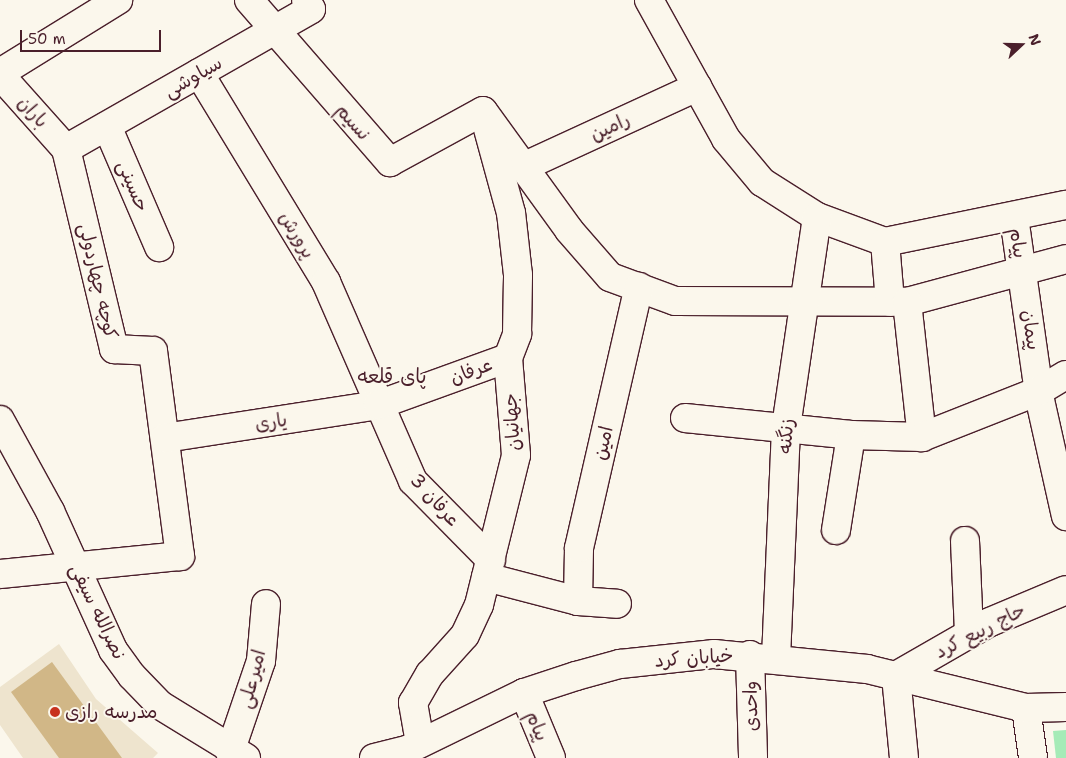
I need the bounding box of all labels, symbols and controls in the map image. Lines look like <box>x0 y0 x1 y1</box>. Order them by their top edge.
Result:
scale bar <box>22 20 164 52</box>
north arrow <box>996 20 1046 70</box>
text: 50 m <box>28 29 66 49</box>
text: N <box>1025 31 1045 48</box>
street label: سیاوشی <box>160 51 226 103</box>
street label: باران <box>13 91 53 133</box>
street label: نسیم <box>331 99 375 145</box>
street label: رامین <box>586 108 634 146</box>
street label: حسینی <box>112 157 154 215</box>
street label: پرورش <box>274 207 320 263</box>
street label: کوچه چهاردولی <box>74 221 122 341</box>
street label: پیام <box>1004 226 1032 260</box>
street label: پیمان <box>1017 308 1045 352</box>
street label: عرفان <box>447 353 495 389</box>
district label: پای قلعه <box>357 364 427 388</box>
street label: جهانیان <box>499 392 525 452</box>
street label: یاری <box>253 408 289 436</box>
street label: زنگنه <box>773 418 799 454</box>
street label: امین <box>588 424 618 462</box>
street label: عرفان 3 <box>405 469 465 531</box>
street label: نصرالله سیفی <box>65 560 131 664</box>
street label: حاج ربیع کرد <box>931 598 1029 664</box>
street label: خیابان کرد <box>654 644 734 672</box>
street label: امیرعلی <box>233 647 271 711</box>
street label: واحدی <box>739 681 763 731</box>
place label: مدرسه رازی <box>65 701 158 723</box>
marker: مدرسه رازی <box>49 706 61 718</box>
street label: پیام <box>521 708 553 744</box>

